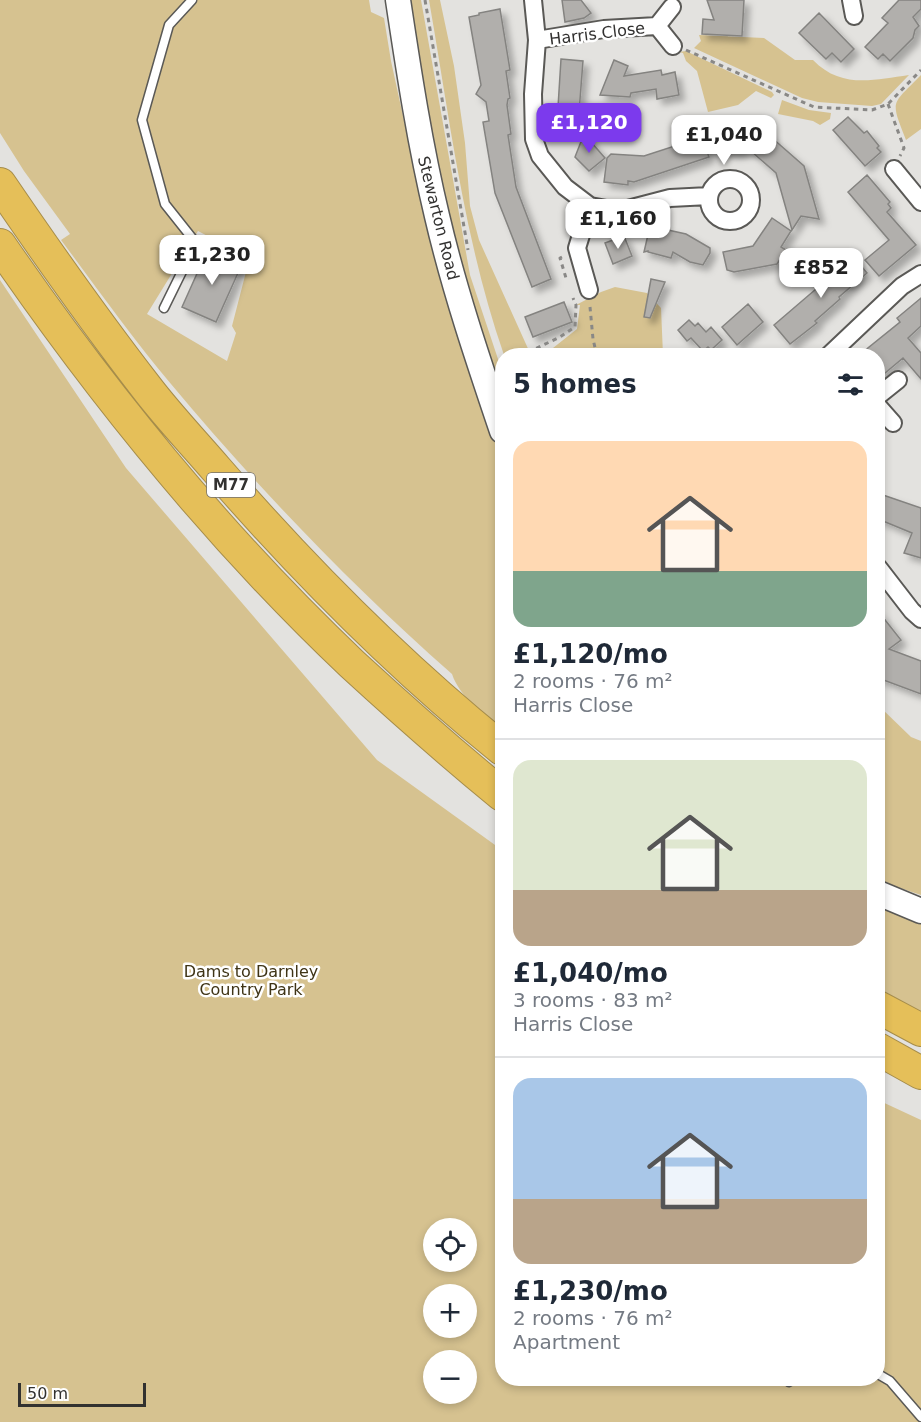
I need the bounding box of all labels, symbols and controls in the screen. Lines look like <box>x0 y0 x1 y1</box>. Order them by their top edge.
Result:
street label: Harris Close <box>548 18 646 49</box>
pin: £1,120 <box>540 103 638 154</box>
text: £1,120 <box>550 110 628 134</box>
pin: £1,040 <box>675 115 773 166</box>
text: £1,040 <box>685 122 763 146</box>
street label: Stewarton Road <box>414 154 463 282</box>
pin: £1,160 <box>569 199 667 250</box>
text: £1,160 <box>579 206 657 230</box>
pin: £1,230 <box>163 235 261 286</box>
text: £1,230 <box>173 242 251 266</box>
pin: £852 <box>785 248 857 299</box>
text: £852 <box>793 255 849 279</box>
icon: filters <box>834 368 867 401</box>
text: 5 homes <box>513 369 637 399</box>
road number: M77 <box>207 473 255 497</box>
icon: home <box>636 480 744 588</box>
text: £1,120/mo <box>513 639 668 669</box>
text: 2 rooms · 76 m² <box>513 669 673 693</box>
text: Harris Close <box>513 693 633 717</box>
icon: home <box>636 799 744 907</box>
text: £1,040/mo <box>513 958 668 988</box>
park label: Dams to Darnley Country Park <box>184 962 318 999</box>
text: 3 rooms · 83 m² <box>513 988 673 1012</box>
text: Harris Close <box>513 1012 633 1036</box>
icon: home <box>636 1117 744 1225</box>
map controls <box>423 1218 477 1404</box>
button: locate <box>423 1218 477 1272</box>
text: £1,230/mo <box>513 1276 668 1306</box>
button: + <box>423 1284 477 1338</box>
text: 2 rooms · 76 m² <box>513 1306 673 1330</box>
text: Apartment <box>513 1330 620 1354</box>
button: − <box>423 1350 477 1404</box>
scale bar <box>18 1380 146 1408</box>
text: 50 m <box>27 1384 68 1403</box>

